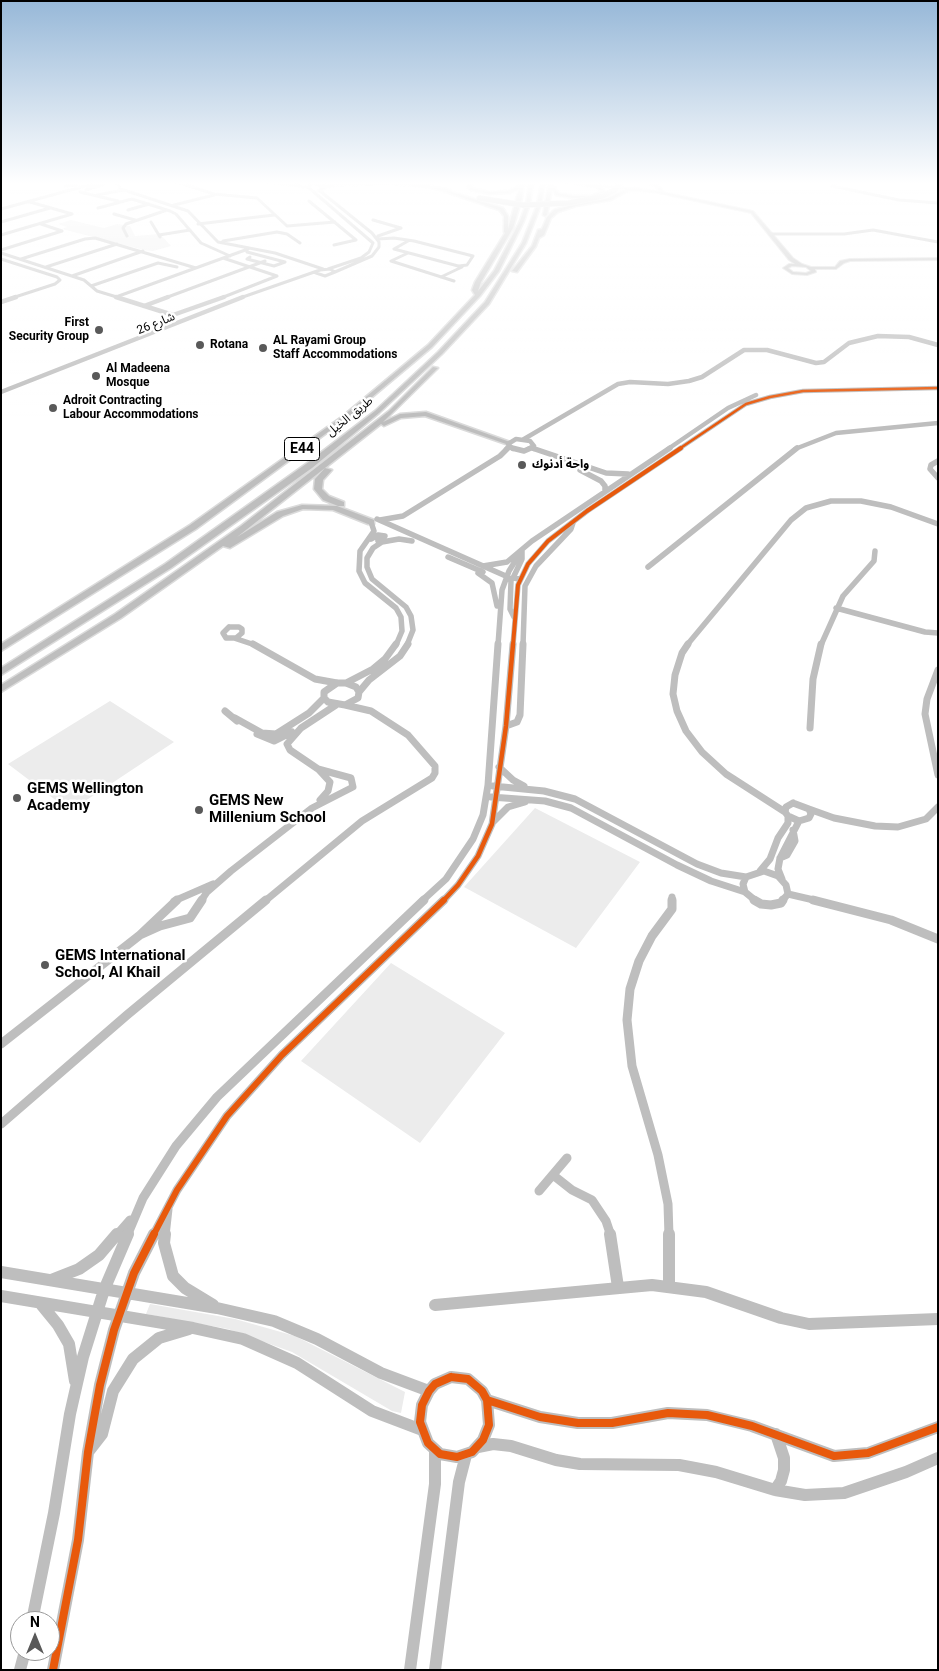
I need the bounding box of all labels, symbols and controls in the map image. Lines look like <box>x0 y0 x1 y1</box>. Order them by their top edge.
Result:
street label: شارع 26 <box>135 310 177 338</box>
place label: First Security Group <box>9 316 89 344</box>
marker: First Security Group <box>93 324 105 336</box>
place label: AL Rayami Group Staff Accommodations <box>273 334 397 362</box>
place label: Rotana <box>210 338 248 352</box>
marker: Rotana <box>194 339 206 351</box>
marker: AL Rayami Group Staff Accommodations <box>257 342 269 354</box>
place label: Al Madeena Mosque <box>106 362 170 390</box>
marker: Al Madeena Mosque <box>90 370 102 382</box>
place label: Adroit Contracting Labour Accommodations <box>63 394 199 422</box>
street label: طريق الخيل <box>324 394 376 440</box>
marker: Adroit Contracting Labour Accommodations <box>47 402 59 414</box>
road number: E44 <box>284 438 320 460</box>
place label: واحة أدنوك <box>532 458 589 472</box>
marker: واحة أدنوك <box>516 459 528 471</box>
place label: GEMS Wellington Academy <box>27 780 143 815</box>
marker: GEMS Wellington Academy <box>11 792 23 804</box>
place label: GEMS New Millenium School <box>209 792 326 827</box>
marker: GEMS New Millenium School <box>193 804 205 816</box>
place label: GEMS International School, Al Khail <box>55 947 186 982</box>
marker: GEMS International School, Al Khail <box>39 959 51 971</box>
north arrow <box>10 1611 60 1661</box>
text: N <box>30 1614 40 1630</box>

